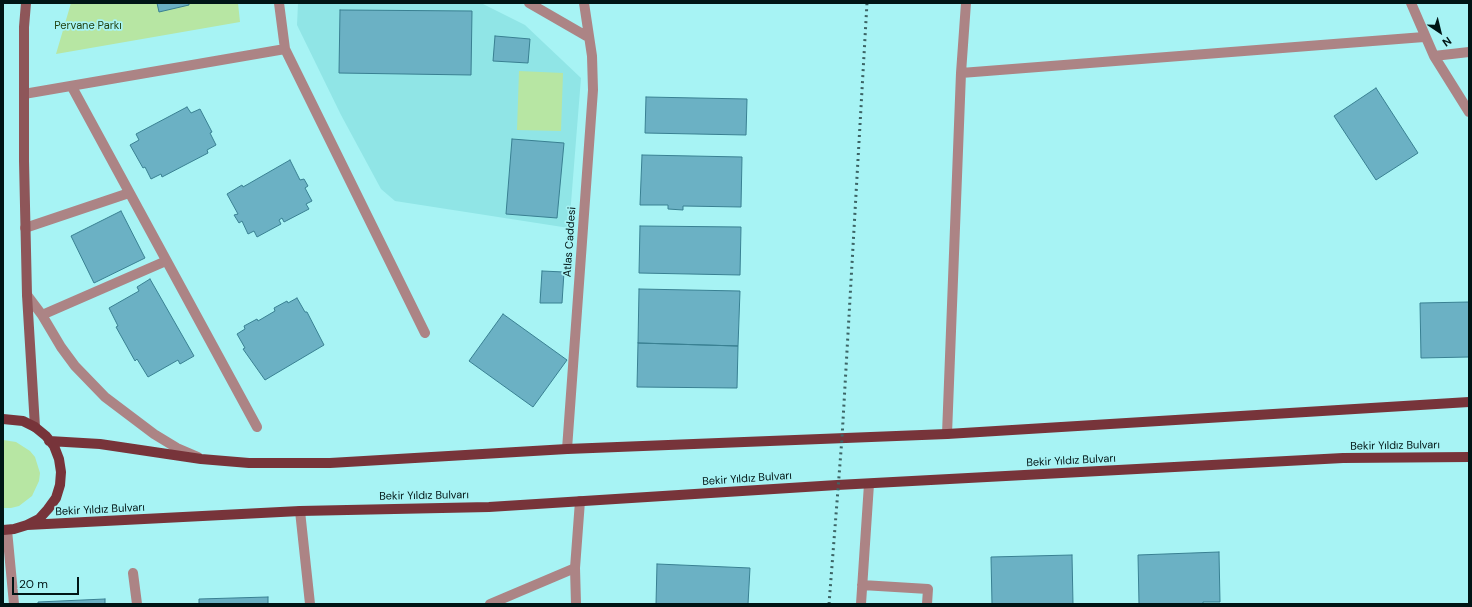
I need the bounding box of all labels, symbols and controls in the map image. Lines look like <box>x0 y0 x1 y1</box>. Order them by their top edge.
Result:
north arrow <box>1420 12 1460 52</box>
park label: Pervane Parkı <box>54 19 122 33</box>
text: N <box>1440 34 1454 50</box>
street label: Atlas Caddesi <box>561 207 579 277</box>
street label: Bekir Yıldız Bulvarı <box>1350 439 1440 453</box>
street label: Bekir Yıldız Bulvarı <box>1026 452 1116 470</box>
street label: Bekir Yıldız Bulvarı <box>702 469 792 489</box>
street label: Bekir Yıldız Bulvarı <box>379 489 469 503</box>
street label: Bekir Yıldız Bulvarı <box>55 501 145 519</box>
scale bar <box>14 569 81 595</box>
text: 20 m <box>19 576 48 592</box>

